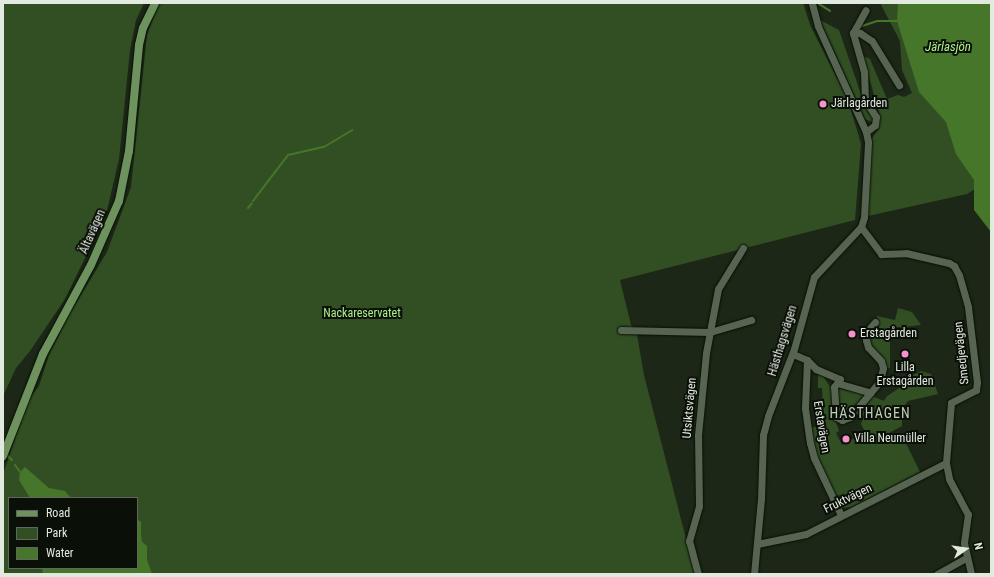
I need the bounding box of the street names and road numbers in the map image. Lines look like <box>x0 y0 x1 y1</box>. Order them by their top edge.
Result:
street label: Ältavägen <box>77 208 109 256</box>
street label: Hästhagsvägen <box>765 304 801 378</box>
street label: Smedjevägen <box>952 321 972 385</box>
street label: Utsiktsvägen <box>680 377 700 439</box>
street label: Erstavägen <box>810 400 832 454</box>
street label: Fruktvägen <box>821 481 875 517</box>

